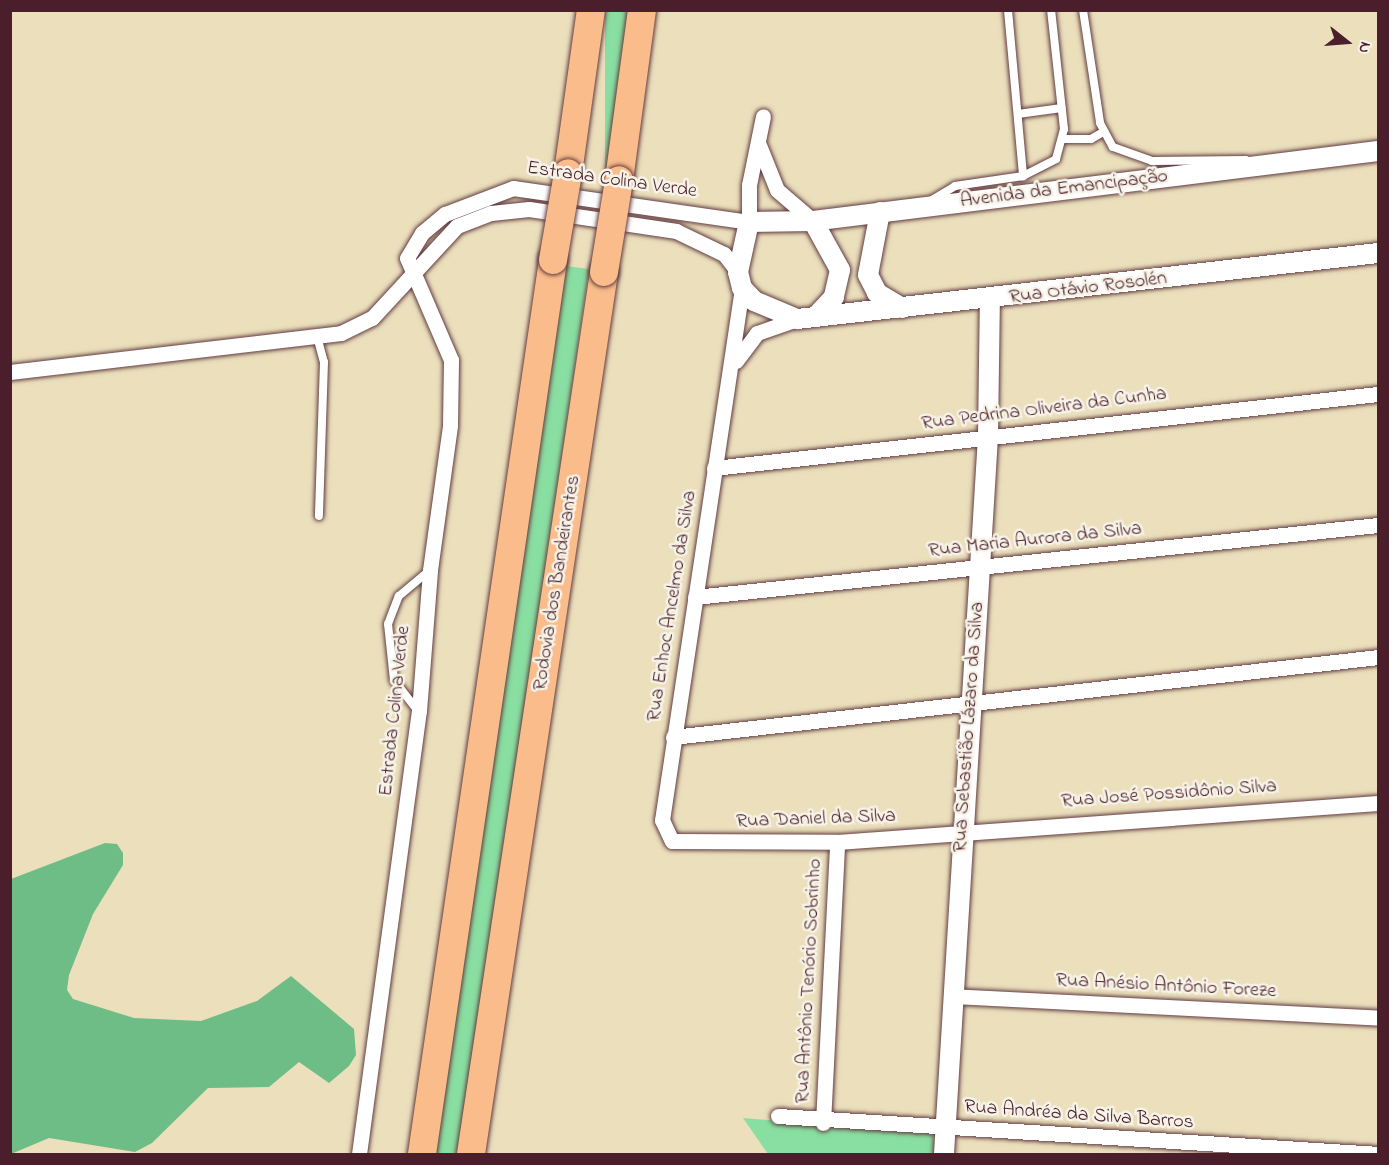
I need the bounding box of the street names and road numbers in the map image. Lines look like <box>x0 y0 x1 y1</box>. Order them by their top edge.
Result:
street label: Estrada Colina Verde <box>526 156 698 204</box>
street label: Avenida da Emancipação <box>959 164 1169 214</box>
street label: Rua Otávio Rosolén <box>1008 266 1168 310</box>
street label: Rua Pedrina Oliveira da Cunha <box>920 382 1168 436</box>
street label: Rodovia dos Bandeirantes <box>528 474 586 692</box>
street label: Rua Enhoc Ancelmo da Silva <box>642 489 702 723</box>
street label: Rua Maria Aurora da Silva <box>927 517 1143 563</box>
street label: Rua Sebastião Lázaro da Silva <box>948 601 990 853</box>
street label: Estrada Colina Verde <box>374 625 416 797</box>
street label: Rua José Possidônio Silva <box>1060 774 1278 814</box>
street label: Rua Daniel da Silva <box>736 804 896 834</box>
street label: Rua Antônio Tenório Sobrinho <box>791 858 827 1104</box>
street label: Rua Anésio Antônio Foreze <box>1055 968 1277 1004</box>
street label: Rua Andréa da Silva Barros <box>963 1095 1195 1135</box>

